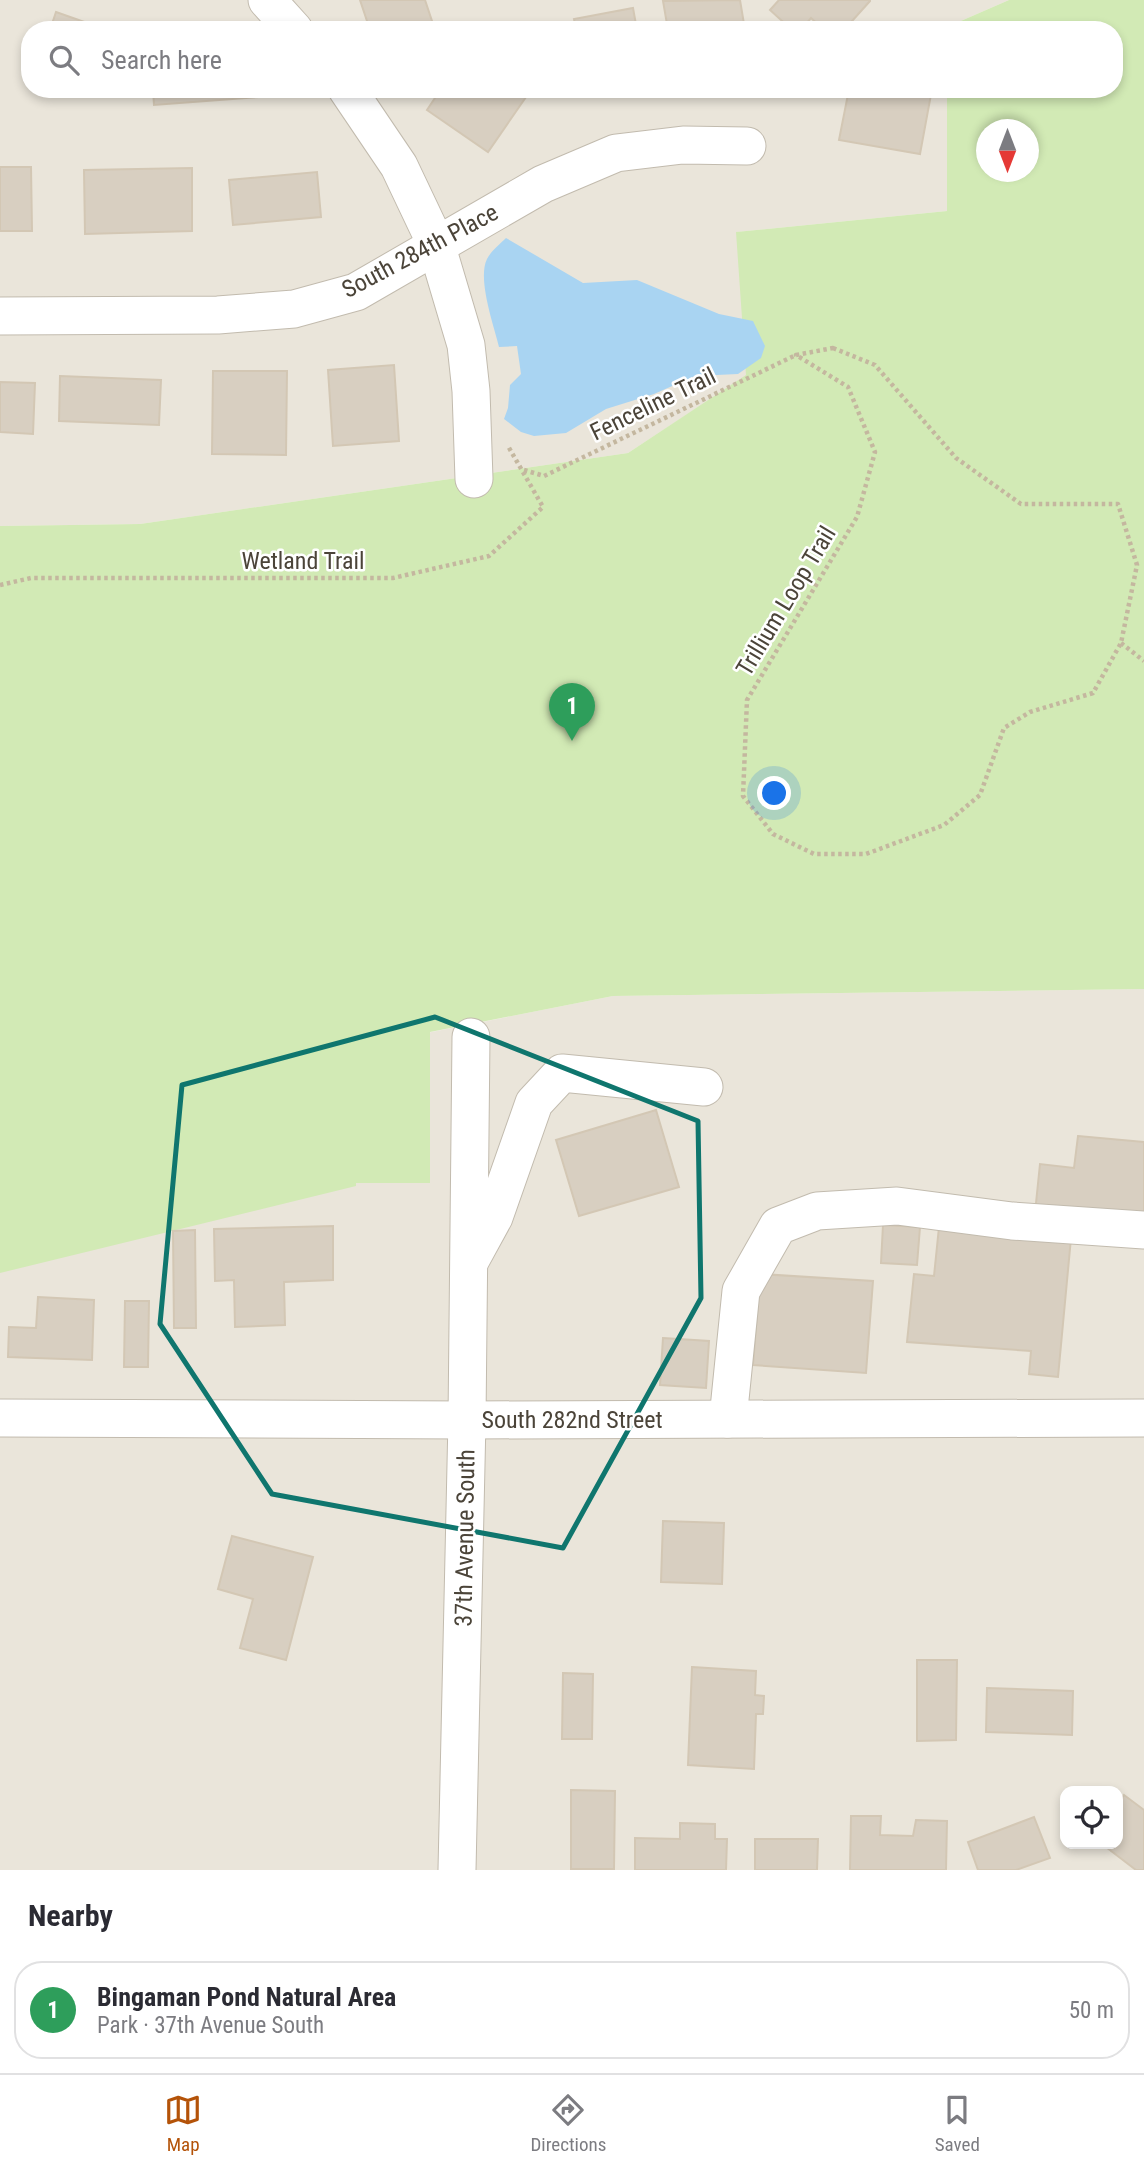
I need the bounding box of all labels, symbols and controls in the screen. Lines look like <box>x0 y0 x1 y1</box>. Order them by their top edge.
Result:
search box <box>21 21 1123 98</box>
icon: search <box>45 41 83 79</box>
text: Search here <box>101 45 222 75</box>
north arrow <box>976 119 1039 182</box>
street label: South 284th Place <box>337 198 503 304</box>
street label: Fenceline Trail <box>586 362 720 446</box>
street label: Trillium Loop Trail <box>730 521 842 681</box>
street label: Wetland Trail <box>242 547 364 575</box>
pin: 1 <box>549 683 595 741</box>
your location <box>757 776 791 810</box>
street label: South 282nd Street <box>481 1406 663 1434</box>
street label: 37th Avenue South <box>449 1449 481 1627</box>
map controls <box>1060 1786 1123 1849</box>
button: locate <box>1060 1786 1123 1849</box>
text: Nearby <box>28 1898 113 1933</box>
text: Bingaman Pond Natural Area <box>97 1982 396 2012</box>
text: 1 <box>47 1997 59 2024</box>
text: 50 m <box>1069 1997 1114 2024</box>
text: Park · 37th Avenue South <box>97 2012 324 2039</box>
tab: Map <box>164 2091 202 2156</box>
tab: Directions <box>530 2091 606 2156</box>
tab: Saved <box>935 2091 980 2156</box>

